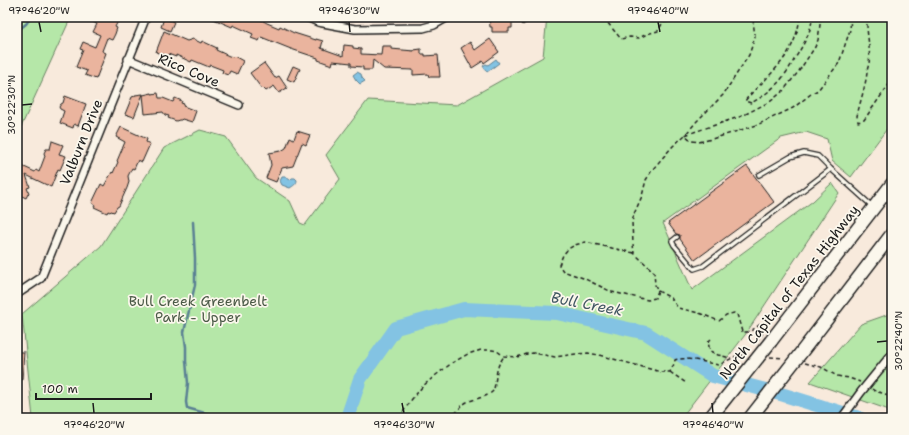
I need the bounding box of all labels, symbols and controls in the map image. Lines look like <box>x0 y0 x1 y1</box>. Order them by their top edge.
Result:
text: 97°46'20"W <box>8 4 70 17</box>
text: 97°46'30"W <box>318 4 380 17</box>
text: 97°46'40"W <box>627 4 689 17</box>
street label: Rico Cove <box>156 49 223 91</box>
text: 30°22'30"N <box>5 75 18 135</box>
street label: Valburn Drive <box>56 96 106 188</box>
street label: North Capital of Texas Highway <box>715 201 863 383</box>
water label: Bull Creek <box>549 287 625 321</box>
park label: Bull Creek Greenbelt Park - Upper <box>129 292 267 326</box>
text: 30°22'40"N <box>892 311 905 371</box>
scale bar <box>36 375 151 401</box>
text: 100 m <box>42 381 78 397</box>
text: 97°46'20"W <box>63 418 125 431</box>
text: 97°46'30"W <box>373 418 435 431</box>
text: 97°46'40"W <box>682 418 744 431</box>

